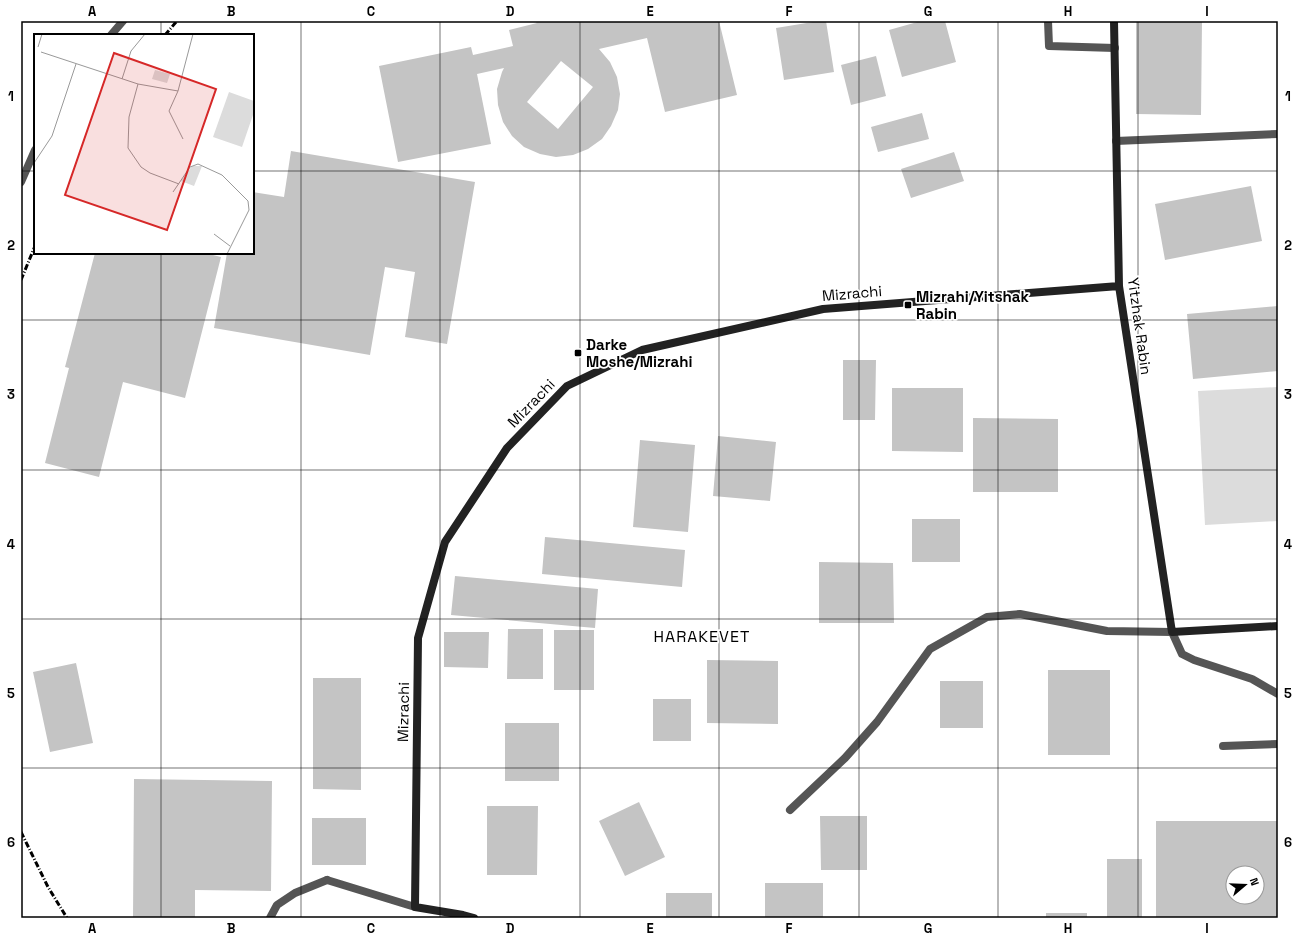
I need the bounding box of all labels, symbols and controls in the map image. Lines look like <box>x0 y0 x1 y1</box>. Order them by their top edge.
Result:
text: A <box>88 3 97 20</box>
text: B <box>227 3 236 20</box>
text: C <box>367 3 375 20</box>
text: D <box>506 3 515 20</box>
text: E <box>646 3 654 20</box>
text: F <box>786 3 793 20</box>
text: G <box>924 3 932 20</box>
text: H <box>1064 3 1072 20</box>
text: I <box>1205 3 1209 20</box>
inset map <box>34 34 254 254</box>
text: 1 <box>8 88 14 105</box>
text: 1 <box>1285 88 1291 105</box>
text: 2 <box>7 237 15 254</box>
text: 2 <box>1284 237 1292 254</box>
street label: Yitzhak Rabin <box>1124 276 1156 376</box>
street label: Mizrachi <box>821 281 883 305</box>
place label: Mizrahi/Yitshak Rabin <box>916 287 1029 323</box>
marker: Mizrahi/Yitshak Rabin <box>903 300 913 310</box>
place label: Darke Moshe/Mizrahi <box>586 335 692 371</box>
marker: Darke Moshe/Mizrahi <box>573 348 583 358</box>
street label: Mizrachi <box>503 375 559 431</box>
text: 3 <box>7 386 15 403</box>
text: 3 <box>1284 386 1292 403</box>
text: 4 <box>7 536 15 553</box>
text: 4 <box>1284 536 1292 553</box>
district label: HARAKEVET <box>654 626 750 647</box>
street label: Mizrachi <box>393 682 413 742</box>
text: 5 <box>7 685 15 702</box>
text: 5 <box>1284 685 1292 702</box>
text: 6 <box>7 834 15 851</box>
text: 6 <box>1284 834 1292 851</box>
north arrow <box>1225 865 1265 905</box>
text: N <box>1247 876 1262 888</box>
text: A <box>88 920 97 937</box>
text: B <box>227 920 236 937</box>
text: C <box>367 920 375 937</box>
text: D <box>506 920 515 937</box>
text: E <box>646 920 654 937</box>
text: F <box>786 920 793 937</box>
text: G <box>924 920 932 937</box>
text: H <box>1064 920 1072 937</box>
text: I <box>1205 920 1209 937</box>

